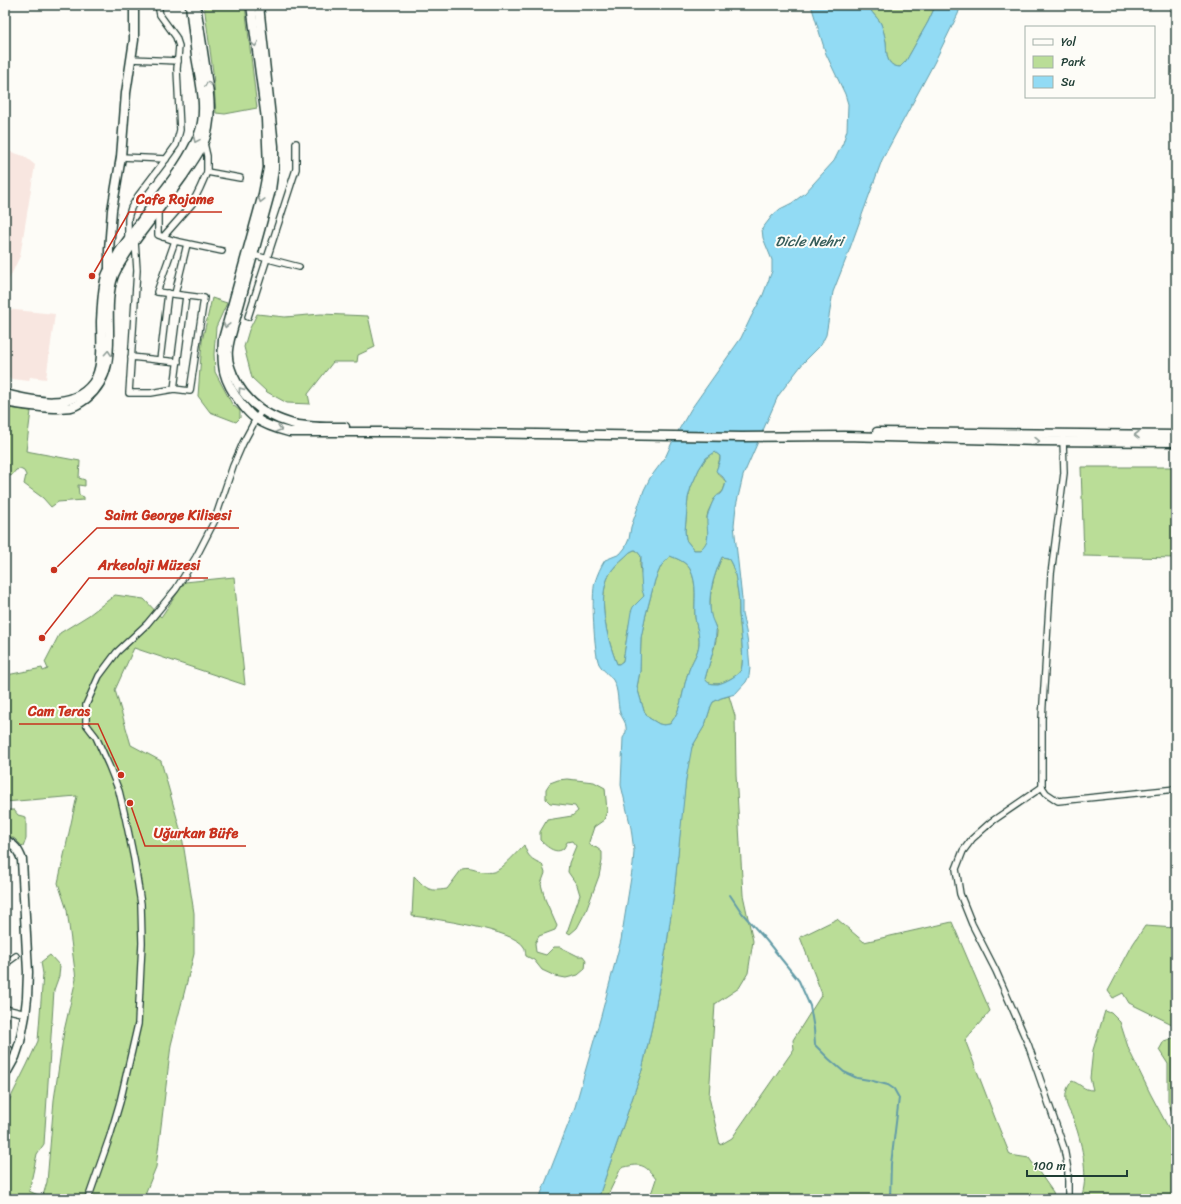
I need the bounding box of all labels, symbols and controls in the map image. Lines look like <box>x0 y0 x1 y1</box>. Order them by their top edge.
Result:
legend <box>1025 26 1155 98</box>
text: Yol <box>1061 31 1076 53</box>
one-way arrow <box>250 41 259 47</box>
text: Park <box>1061 51 1086 73</box>
text: Su <box>1061 71 1076 93</box>
one-way arrow <box>204 81 213 87</box>
one-way arrow <box>193 136 201 143</box>
callout: Cafe Rojame <box>129 186 222 212</box>
text: Cafe Rojame <box>135 187 215 212</box>
one-way arrow <box>257 197 266 204</box>
water label: Dicle Nehri <box>775 229 846 254</box>
one-way arrow <box>222 322 231 329</box>
one-way arrow <box>104 350 113 356</box>
one-way arrow <box>239 387 246 394</box>
one-way arrow <box>275 424 282 433</box>
one-way arrow <box>1134 431 1140 439</box>
one-way arrow <box>1034 437 1040 445</box>
callout: Saint George Kilisesi <box>97 502 239 528</box>
text: Saint George Kilisesi <box>104 503 232 528</box>
callout: Arkeoloji Müzesi <box>89 552 208 578</box>
text: Arkeoloji Müzesi <box>97 553 201 578</box>
callout: Cam Teras <box>19 698 98 724</box>
text: Cam Teras <box>27 699 90 724</box>
callout: Uğurkan Büfe <box>145 820 246 846</box>
text: Uğurkan Büfe <box>154 821 239 846</box>
scale bar <box>1027 1152 1127 1178</box>
text: 100 m <box>1033 1155 1066 1177</box>

